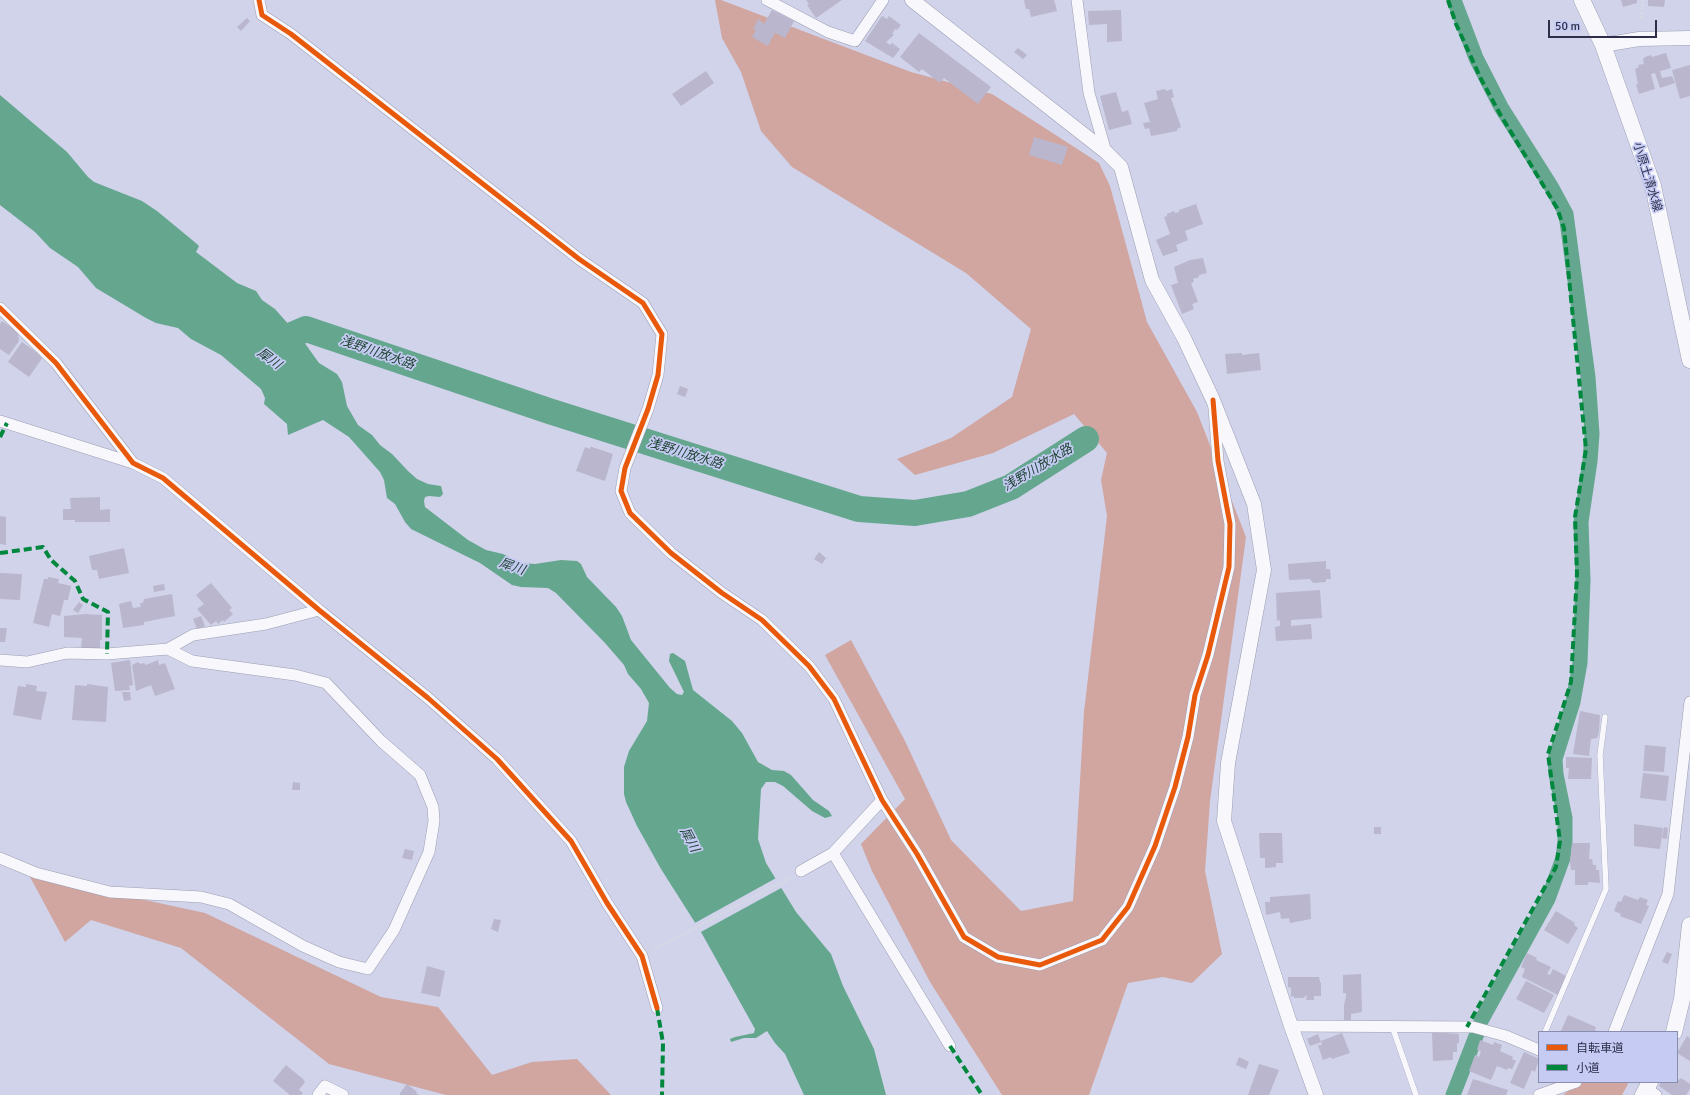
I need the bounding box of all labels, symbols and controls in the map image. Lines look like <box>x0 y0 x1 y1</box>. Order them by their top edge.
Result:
scale bar <box>1550 12 1659 38</box>
text: 50 m <box>1555 19 1580 34</box>
street label: 小原土清水線 <box>1630 140 1664 214</box>
water label: 浅野川放水路 <box>338 333 416 373</box>
water label: 犀川 <box>254 345 284 373</box>
water label: 浅野川放水路 <box>645 435 725 473</box>
water label: 浅野川放水路 <box>1001 441 1075 495</box>
water label: 犀川 <box>497 555 527 579</box>
water label: 犀川 <box>676 825 702 855</box>
legend <box>1538 1031 1678 1083</box>
text: 自転車道 <box>1576 1041 1624 1056</box>
text: 小道 <box>1576 1061 1600 1076</box>

